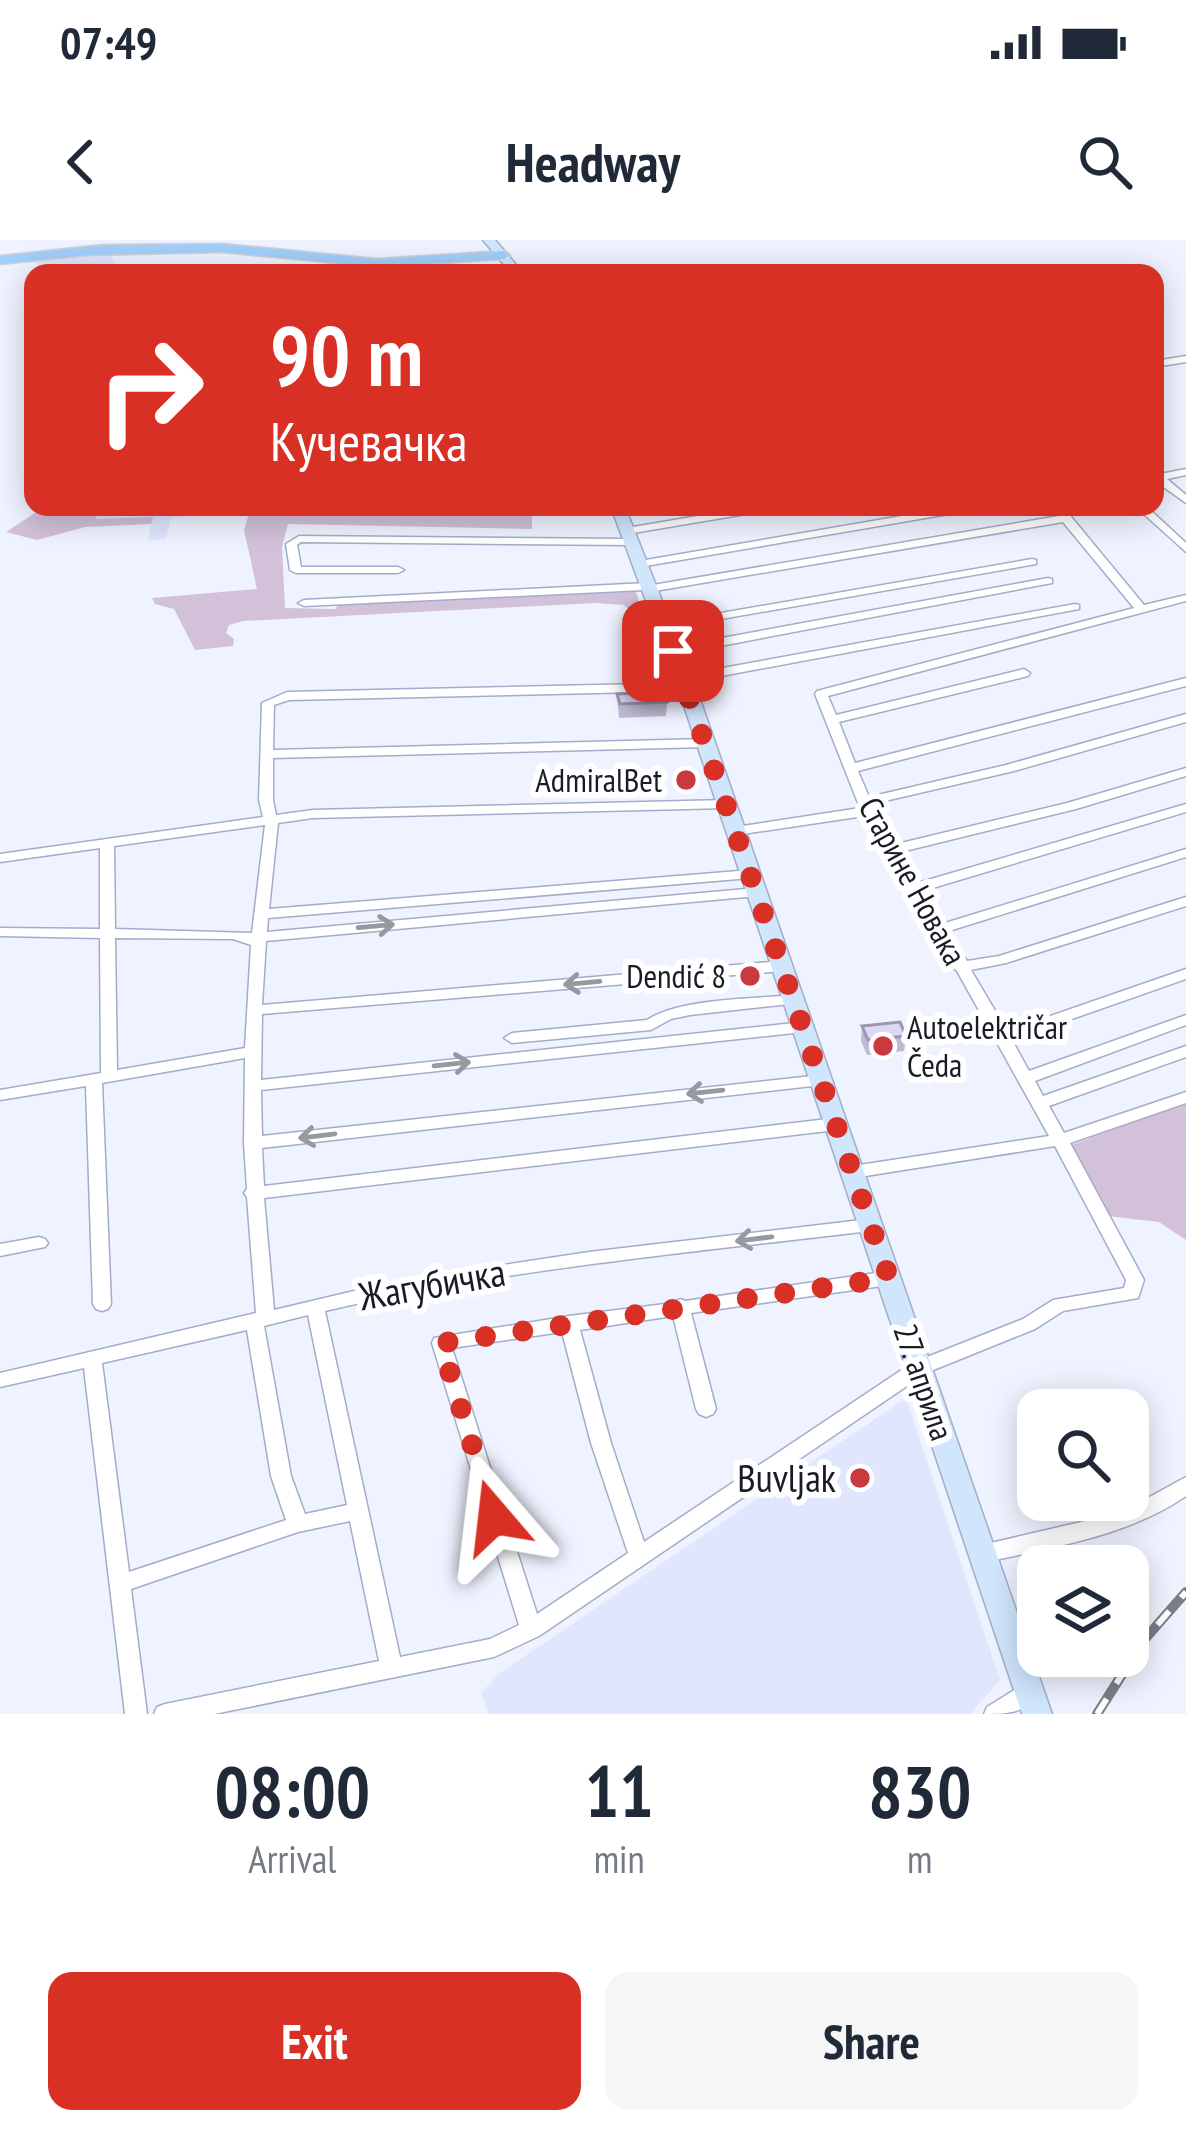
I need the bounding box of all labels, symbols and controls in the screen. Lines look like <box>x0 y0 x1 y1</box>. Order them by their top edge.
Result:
text: 07:49 <box>60 13 157 71</box>
text: Headway <box>506 127 680 197</box>
icon: back <box>48 129 114 195</box>
icon: search <box>1072 129 1138 195</box>
text: 90 m <box>270 300 423 409</box>
icon: right <box>72 312 228 468</box>
text: Кучевачка <box>270 406 468 476</box>
pin <box>622 600 724 702</box>
icon: arrive <box>640 618 706 684</box>
place label: AdmiralBet <box>535 758 662 801</box>
marker: AdmiralBet <box>673 767 699 793</box>
street label: Старине Новака <box>850 789 977 972</box>
one-way arrow <box>356 914 395 937</box>
place label: Dendić 8 <box>626 954 726 997</box>
marker: Dendić 8 <box>737 963 763 989</box>
one-way arrow <box>563 971 602 994</box>
place label: Autoelektričar Čeda <box>907 1005 1067 1086</box>
marker: Autoelektričar Čeda <box>870 1033 896 1059</box>
one-way arrow <box>432 1052 471 1075</box>
one-way arrow <box>686 1081 725 1104</box>
one-way arrow <box>298 1125 337 1147</box>
one-way arrow <box>735 1228 774 1250</box>
street label: Жагубичка <box>354 1246 509 1322</box>
street label: 27. априла <box>885 1318 964 1446</box>
map controls <box>1017 1389 1149 1677</box>
button: search <box>1017 1389 1149 1521</box>
place label: Buvljak <box>737 1452 836 1503</box>
position arrow <box>431 1454 557 1580</box>
marker: Buvljak <box>847 1465 873 1491</box>
button: layers <box>1017 1545 1149 1677</box>
text: 08:00 <box>215 1744 370 1837</box>
text: 11 <box>585 1744 654 1837</box>
text: 830 <box>868 1744 971 1837</box>
text: Arrival <box>248 1833 336 1884</box>
text: min <box>594 1833 645 1884</box>
text: m <box>907 1833 933 1884</box>
button: Exit <box>48 1972 581 2110</box>
button: Share <box>605 1972 1138 2110</box>

